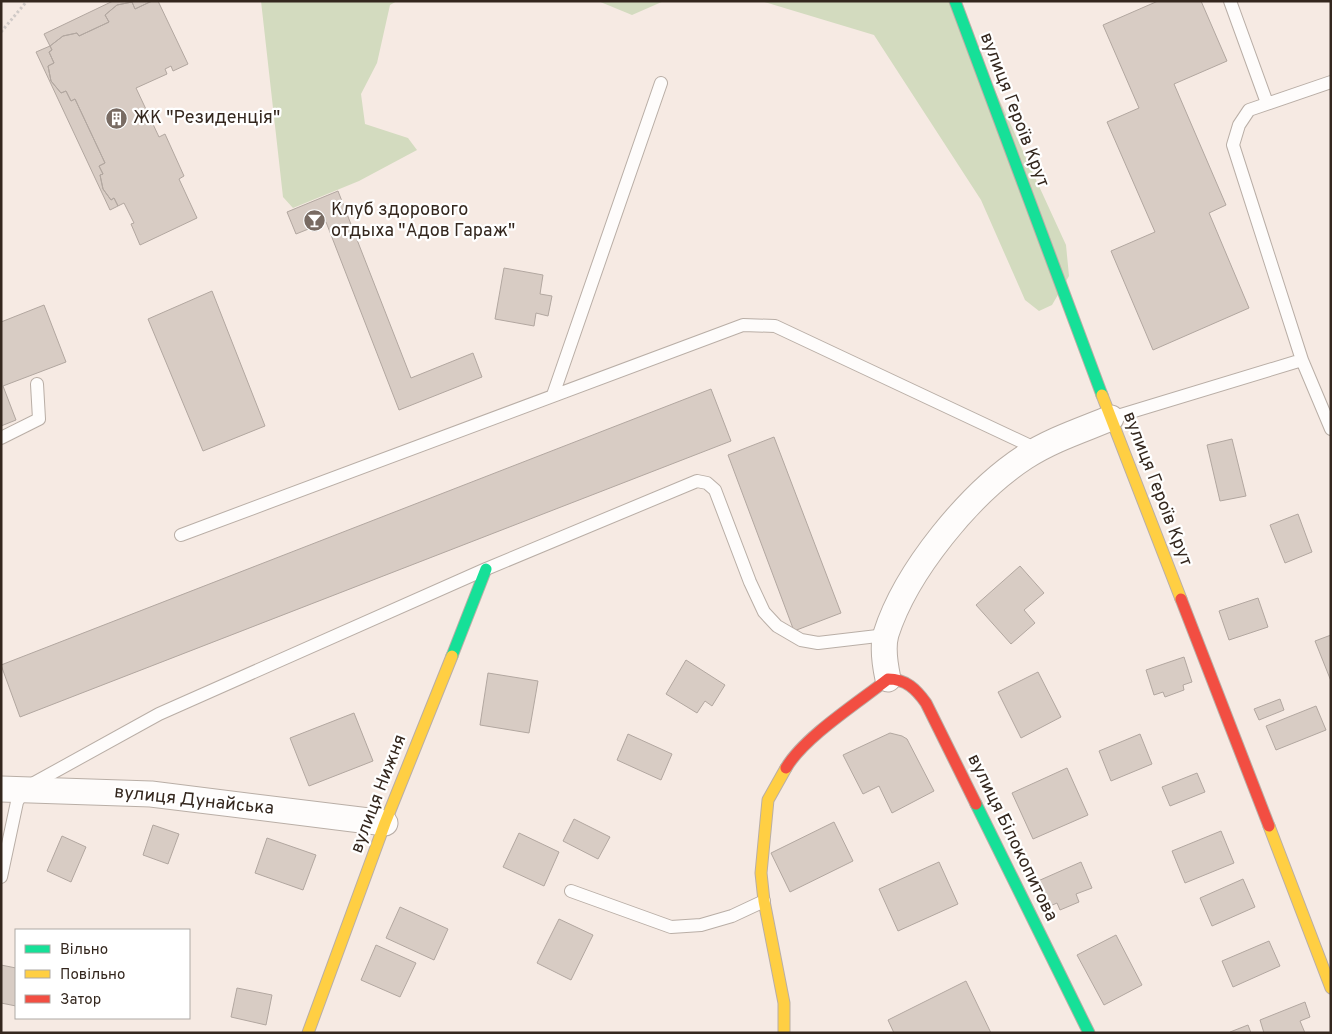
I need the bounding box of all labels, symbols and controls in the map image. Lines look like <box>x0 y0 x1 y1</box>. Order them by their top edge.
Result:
street label: вулиця Героїв Крут <box>974 29 1054 191</box>
building icon: ЖК "Резиденція" <box>105 106 129 130</box>
place label: ЖК "Резиденція" <box>133 107 280 130</box>
place label: Клуб здорового отдыха "Адов Гараж" <box>331 199 515 243</box>
bar icon: Клуб здорового отдыха "Адов Гараж" <box>303 208 327 232</box>
street label: вулиця Героїв Крут <box>1117 408 1197 570</box>
street label: вулиця Нижня <box>346 731 412 857</box>
street label: вулиця Білокопитова <box>961 751 1063 925</box>
street label: вулиця Дунайська <box>113 781 275 821</box>
legend <box>15 929 190 1019</box>
text: Вільно <box>60 941 108 960</box>
text: Повільно <box>60 966 125 985</box>
text: Затор <box>60 991 101 1010</box>

